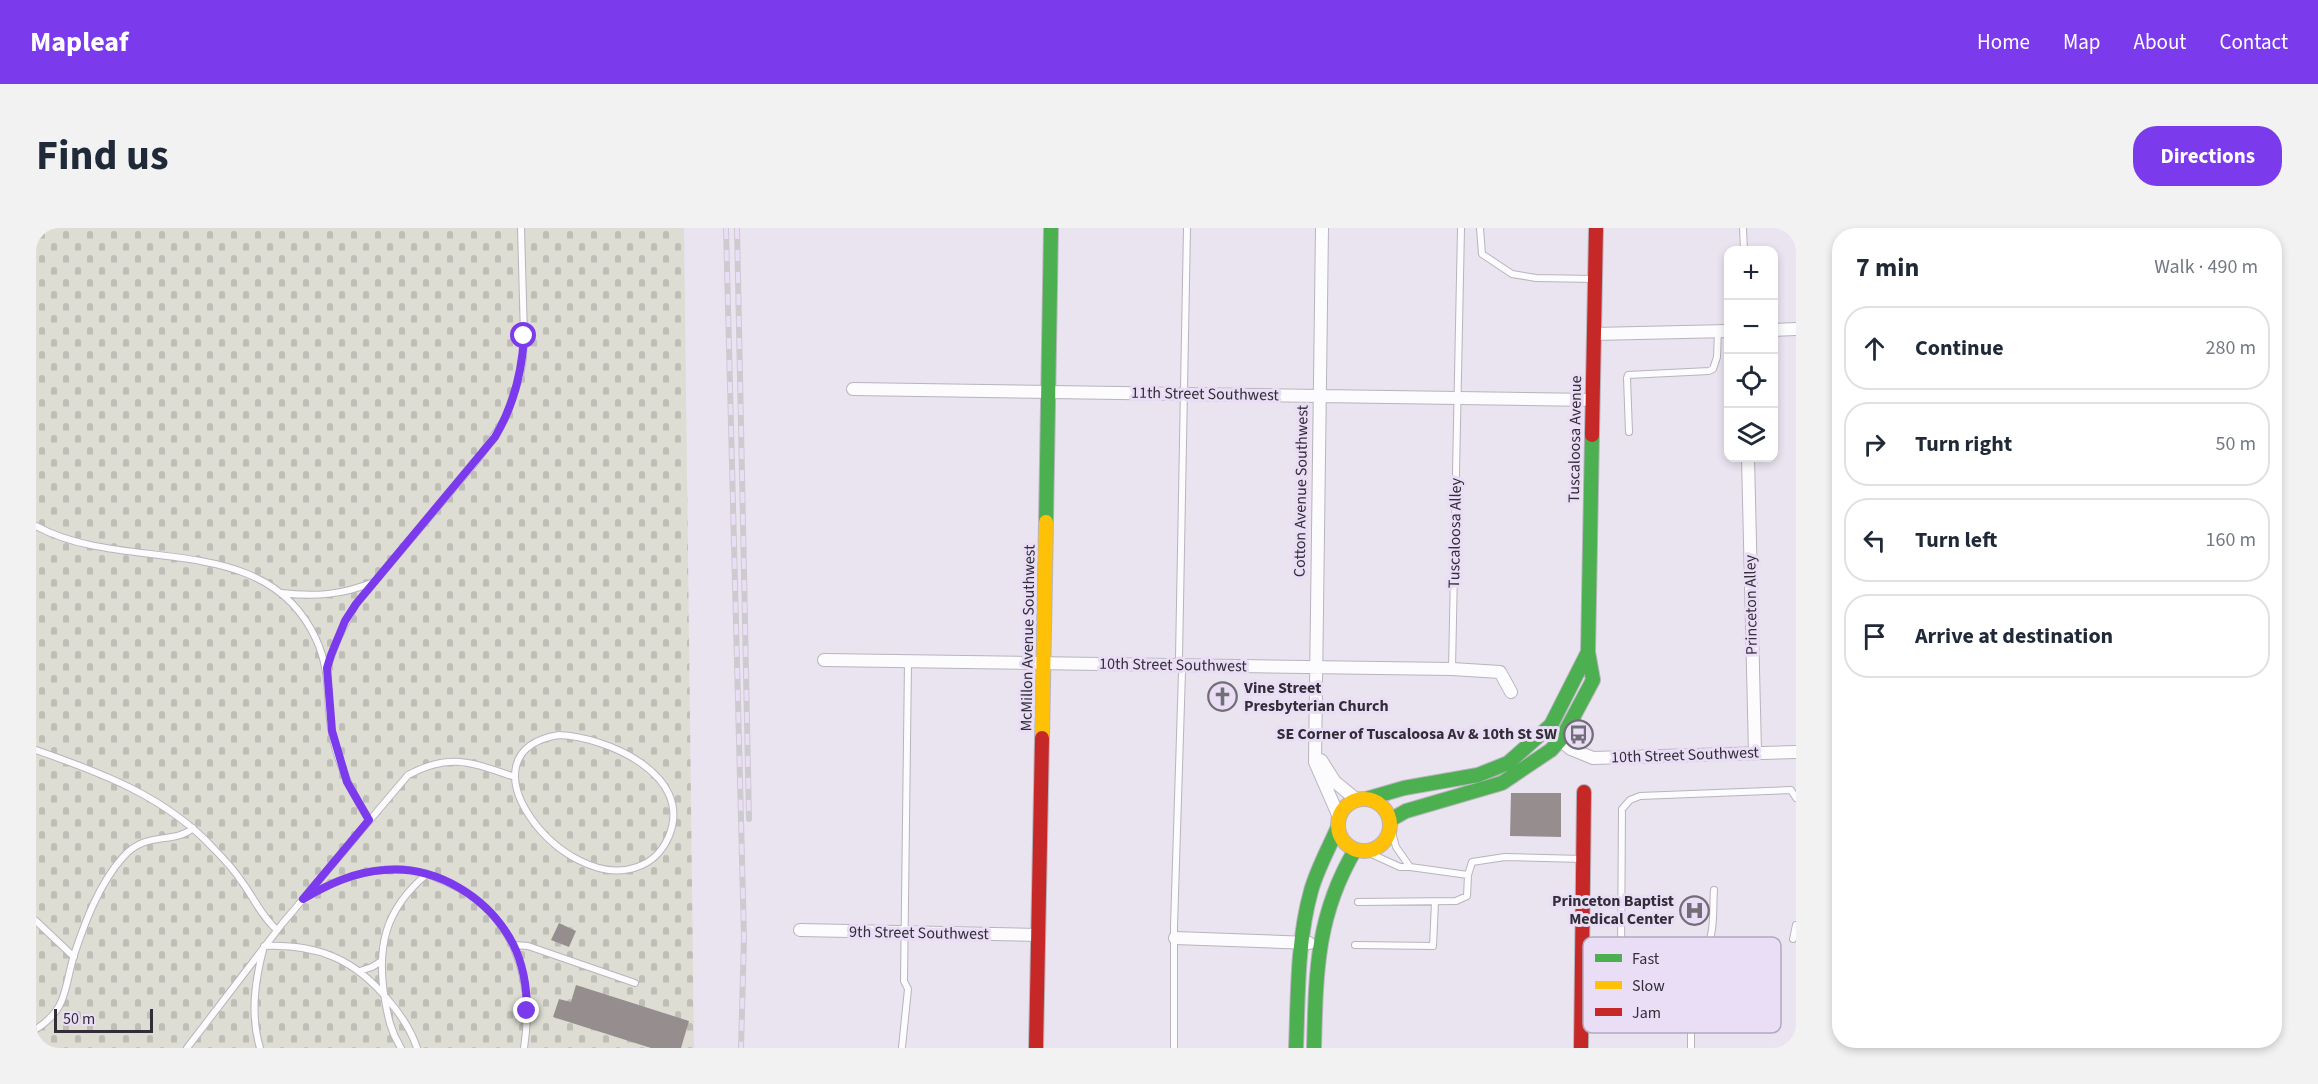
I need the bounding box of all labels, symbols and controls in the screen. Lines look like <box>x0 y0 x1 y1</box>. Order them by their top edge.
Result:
text: Mapleaf <box>30 22 129 62</box>
text: Home <box>1977 27 2030 57</box>
text: Map <box>2063 27 2101 57</box>
text: About <box>2134 27 2186 57</box>
text: Contact <box>2219 27 2288 57</box>
text: Find us <box>36 126 169 186</box>
button: Directions <box>2133 126 2282 186</box>
map controls <box>1724 246 1778 462</box>
button: + <box>1724 246 1778 300</box>
text: 7 min <box>1856 249 1919 286</box>
text: Walk · 490 m <box>2154 253 2258 281</box>
button: − <box>1724 300 1778 354</box>
route start <box>510 322 536 348</box>
icon: ahead <box>1858 332 1891 365</box>
text: Continue <box>1915 332 2004 364</box>
text: 280 m <box>2206 334 2256 362</box>
button: locate <box>1724 354 1778 408</box>
street label: Tuscaloosa Avenue <box>1563 375 1587 503</box>
street label: 11th Street Southwest <box>1131 382 1280 406</box>
street label: Cotton Avenue Southwest <box>1288 404 1314 577</box>
button: layers <box>1724 408 1778 462</box>
icon: right <box>1858 428 1891 461</box>
text: Turn right <box>1915 428 2012 460</box>
text: 50 m <box>2216 430 2256 458</box>
street label: Tuscaloosa Alley <box>1443 477 1467 588</box>
icon: left <box>1858 524 1891 557</box>
text: Turn left <box>1915 524 1997 556</box>
text: 160 m <box>2206 526 2256 554</box>
street label: McMillon Avenue Southwest <box>1015 544 1041 732</box>
street label: Princeton Alley <box>1739 554 1763 655</box>
icon: arrive <box>1858 620 1891 653</box>
text: Arrive at destination <box>1915 620 2113 652</box>
street label: 10th Street Southwest <box>1099 653 1248 677</box>
place label: Vine Street Presbyterian Church <box>1243 677 1389 717</box>
church icon: Vine Street Presbyterian Church <box>1207 681 1239 713</box>
bus stop icon: SE Corner of Tuscaloosa Av & 10th St SW <box>1562 718 1594 750</box>
place label: SE Corner of Tuscaloosa Av & 10th St SW <box>1277 723 1557 745</box>
street label: 10th Street Southwest <box>1611 741 1760 769</box>
place label: Princeton Baptist Medical Center <box>1552 890 1675 930</box>
hospital icon: Princeton Baptist Medical Center <box>1679 894 1711 926</box>
street label: 9th Street Southwest <box>849 921 990 945</box>
legend <box>1583 937 1781 1033</box>
text: Fast <box>1632 948 1660 970</box>
text: Slow <box>1632 975 1665 997</box>
route end <box>513 997 539 1023</box>
text: Jam <box>1632 1002 1661 1024</box>
scale bar <box>54 1006 153 1034</box>
text: 50 m <box>63 1008 95 1030</box>

